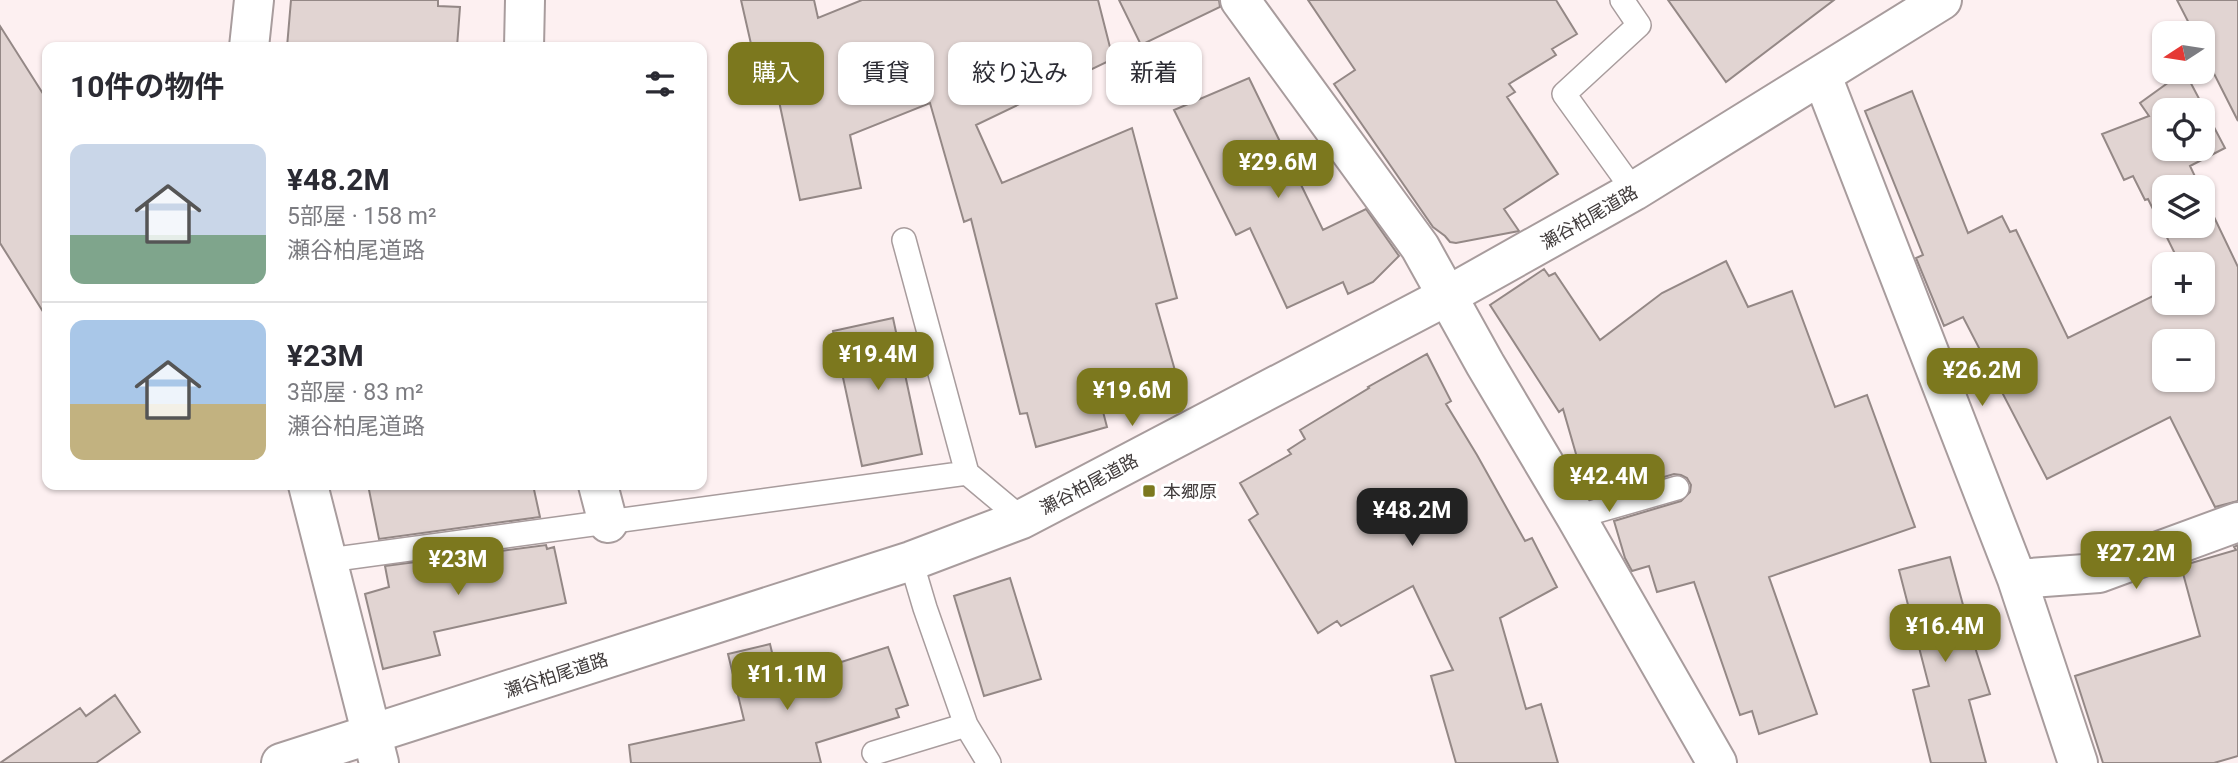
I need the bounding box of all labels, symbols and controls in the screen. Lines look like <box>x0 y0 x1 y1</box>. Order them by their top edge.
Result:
north arrow <box>2152 21 2216 84</box>
map controls <box>2152 21 2215 392</box>
chip: 購入 <box>728 42 824 105</box>
chip: 賃貸 <box>838 42 934 105</box>
chip: 絞り込み <box>948 42 1092 105</box>
chip: 新着 <box>1106 42 1202 105</box>
icon: filters <box>641 65 679 103</box>
text: 10件の物件 <box>70 69 224 104</box>
button: locate <box>2152 98 2215 161</box>
pin: ¥29.6M <box>1221 140 1335 200</box>
text: ¥29.6M <box>1239 149 1317 176</box>
text: ¥48.2M <box>287 162 390 197</box>
icon: home <box>126 172 210 256</box>
button: layers <box>2152 175 2215 238</box>
street label: 瀬谷柏尾道路 <box>1537 181 1641 253</box>
text: 5部屋 · 158 m² <box>287 203 436 230</box>
text: 瀬谷柏尾道路 <box>287 237 425 264</box>
button: + <box>2152 252 2215 315</box>
button: − <box>2152 329 2215 392</box>
pin: ¥19.4M <box>821 332 935 392</box>
text: ¥23M <box>287 338 364 373</box>
text: ¥19.4M <box>839 341 917 368</box>
icon: home <box>126 348 210 432</box>
pin: ¥26.2M <box>1925 348 2039 408</box>
text: ¥26.2M <box>1943 357 2021 384</box>
pin: ¥19.6M <box>1075 368 1189 428</box>
text: ¥19.6M <box>1093 377 1171 404</box>
text: 3部屋 · 83 m² <box>287 379 424 406</box>
text: 瀬谷柏尾道路 <box>287 413 425 440</box>
street label: 瀬谷柏尾道路 <box>1036 449 1142 519</box>
pin: ¥42.4M <box>1552 454 1666 514</box>
text: ¥42.4M <box>1570 463 1648 490</box>
place label: 本郷原 <box>1163 481 1217 502</box>
marker: 本郷原 <box>1141 483 1157 499</box>
pin: ¥48.2M <box>1355 489 1469 548</box>
text: ¥48.2M <box>1373 497 1451 524</box>
pin: ¥27.2M <box>2079 532 2193 591</box>
pin: ¥23M <box>417 538 499 597</box>
text: ¥27.2M <box>2097 540 2175 567</box>
text: ¥23M <box>429 546 487 573</box>
pin: ¥16.4M <box>1888 604 2002 664</box>
text: ¥16.4M <box>1906 613 1984 640</box>
street label: 瀬谷柏尾道路 <box>501 648 611 702</box>
pin: ¥11.1M <box>730 652 844 712</box>
text: ¥11.1M <box>748 661 826 688</box>

